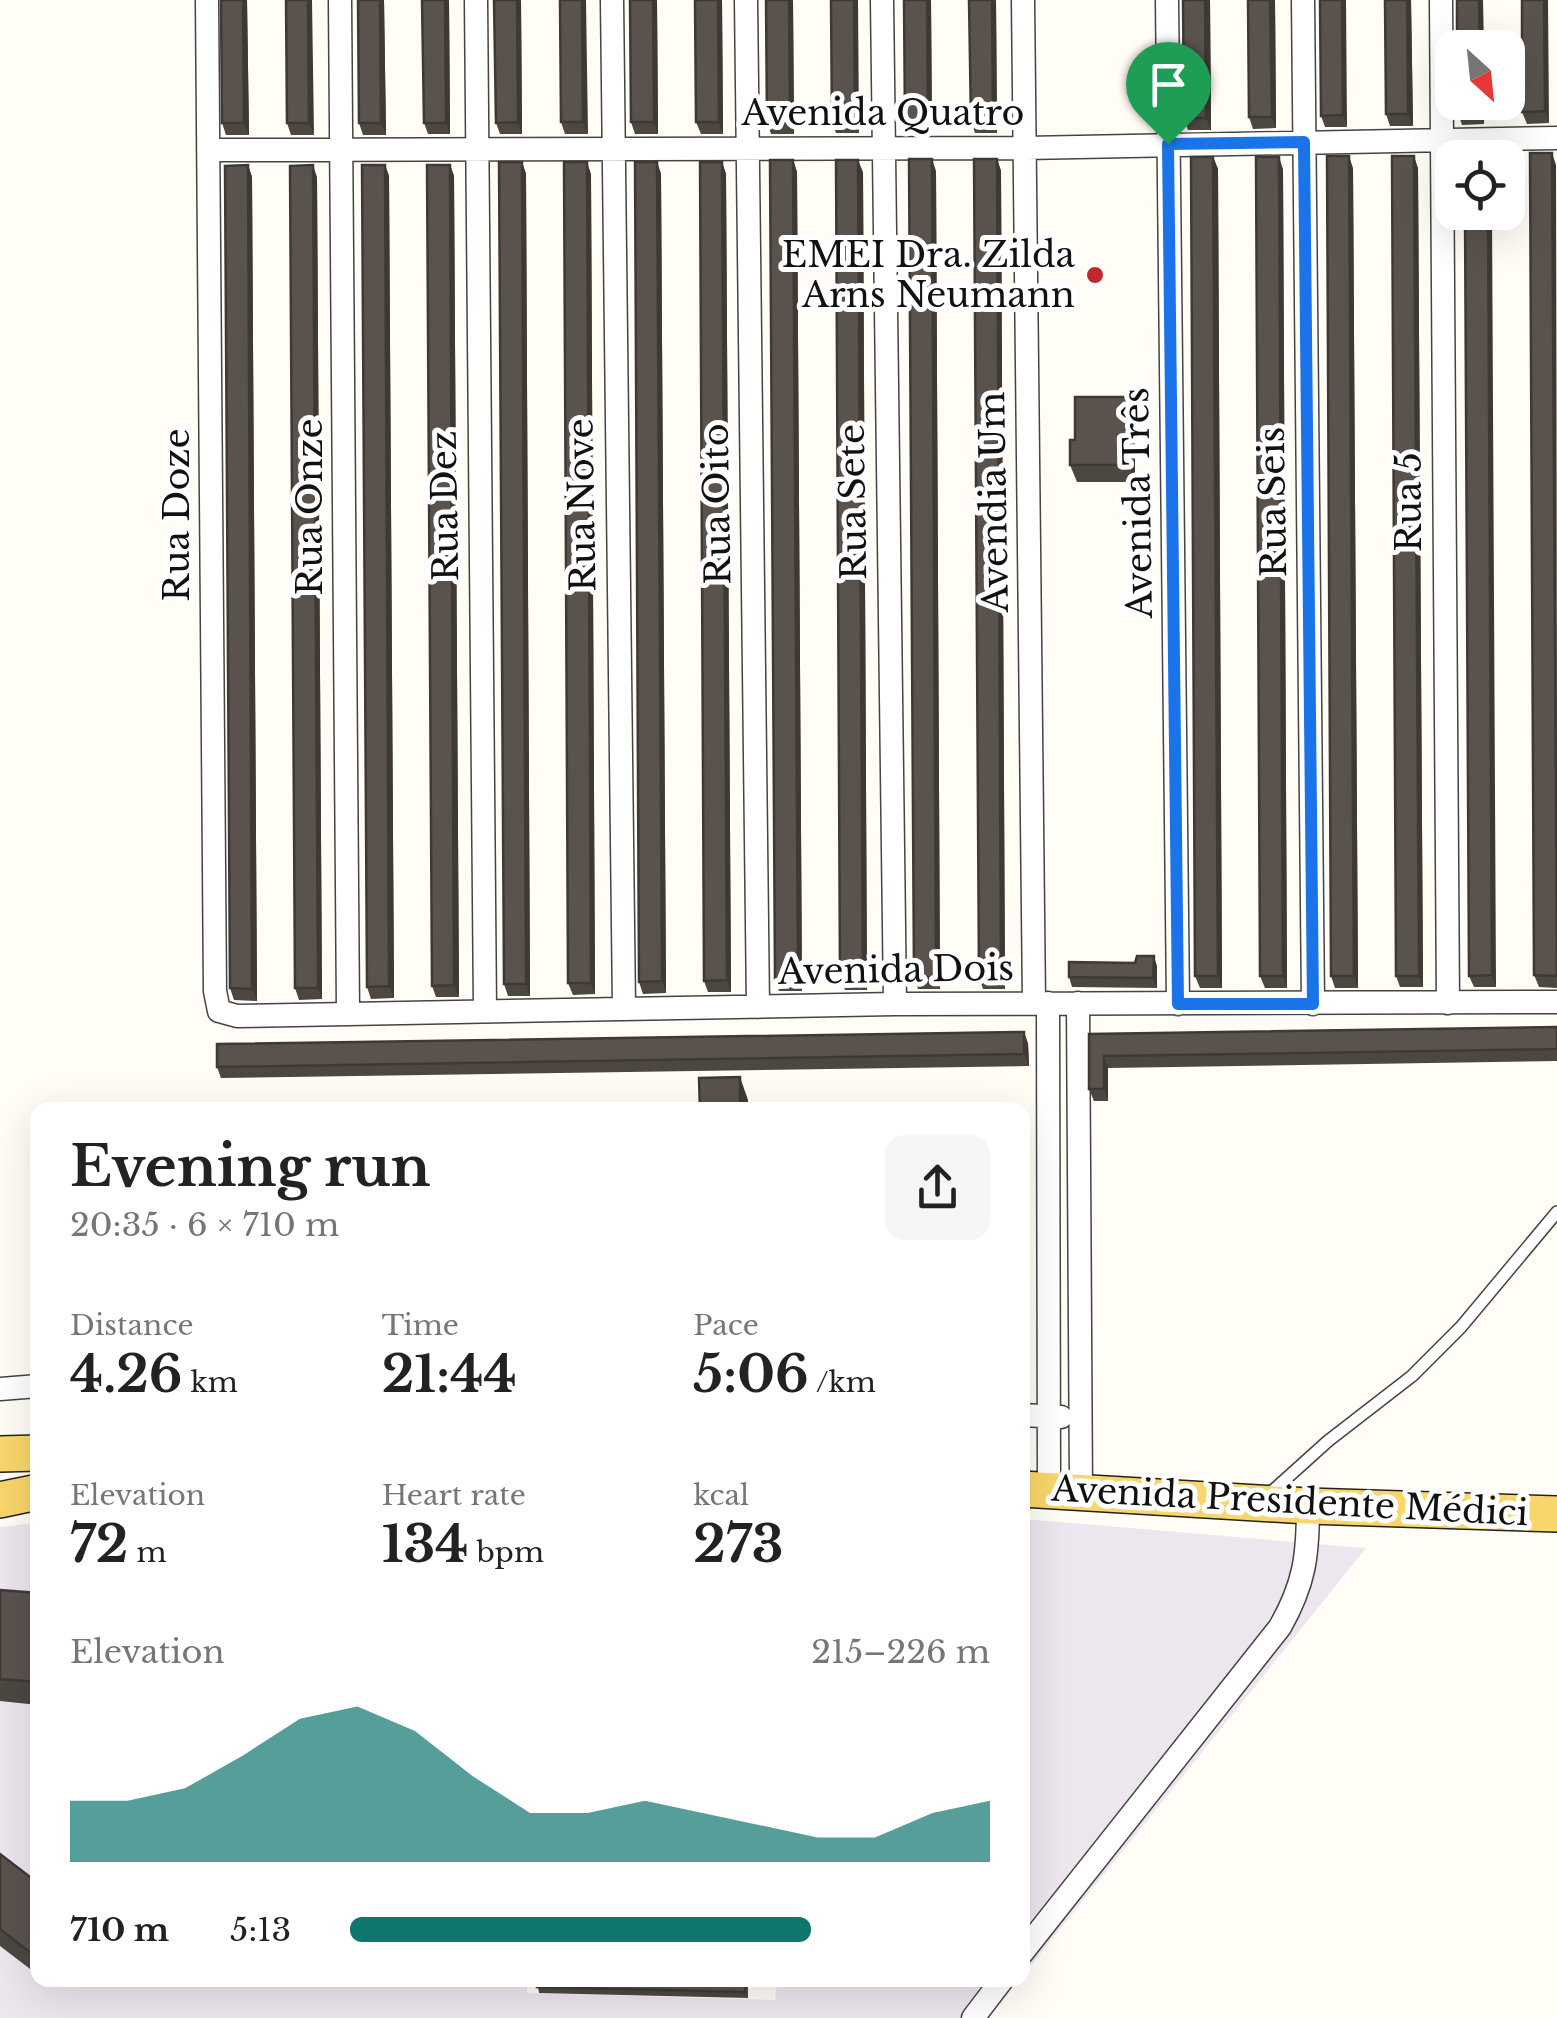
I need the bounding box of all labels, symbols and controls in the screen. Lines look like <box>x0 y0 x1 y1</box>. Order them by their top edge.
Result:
north arrow <box>1435 30 1525 120</box>
map controls <box>1435 30 1525 230</box>
pin <box>1126 42 1211 145</box>
icon: arrive <box>1141 57 1196 112</box>
street label: Avenida Quatro <box>741 91 1024 134</box>
button: locate <box>1435 140 1525 230</box>
place label: EMEI Dra. Zilda Arns Neumann <box>782 233 1076 316</box>
marker: EMEI Dra. Zilda Arns Neumann <box>1084 264 1106 286</box>
street label: Avenida Três <box>1114 387 1161 620</box>
street label: Avendia Um <box>970 391 1017 614</box>
street label: Rua Nove <box>558 418 605 592</box>
street label: Rua Onze <box>288 419 331 595</box>
street label: Rua Oito <box>694 423 739 585</box>
street label: Rua Sete <box>830 424 875 580</box>
street label: Rua Seis <box>1250 426 1295 578</box>
street label: Rua Doze <box>155 428 198 602</box>
street label: Rua Dez <box>422 430 467 582</box>
street label: Rua 5 <box>1387 452 1430 552</box>
street label: Avenida Dois <box>777 946 1014 993</box>
text: Evening run <box>70 1133 430 1201</box>
button: share <box>885 1135 990 1240</box>
text: 20:35 · 6 × 710 m <box>70 1205 339 1245</box>
text: Distance <box>70 1308 193 1343</box>
text: Time <box>382 1308 459 1343</box>
text: Pace <box>693 1308 759 1343</box>
text: 4.26 <box>70 1343 182 1406</box>
text: 21:44 <box>382 1343 517 1406</box>
text: 5:06 <box>693 1343 809 1406</box>
text: km <box>182 1365 238 1400</box>
text: /km <box>809 1365 876 1400</box>
street label: Avenida Presidente Médici <box>1050 1466 1530 1534</box>
text: Elevation <box>70 1478 205 1513</box>
text: Heart rate <box>382 1478 526 1513</box>
text: kcal <box>693 1478 749 1513</box>
text: 72 <box>70 1513 128 1576</box>
text: 134 <box>382 1513 469 1576</box>
text: 273 <box>693 1513 784 1576</box>
text: m <box>128 1535 166 1570</box>
text: bpm <box>469 1535 544 1570</box>
text: Elevation <box>70 1632 224 1672</box>
text: 215–226 m <box>811 1632 990 1672</box>
text: 710 m <box>70 1910 169 1950</box>
text: 5:13 <box>230 1910 291 1950</box>

